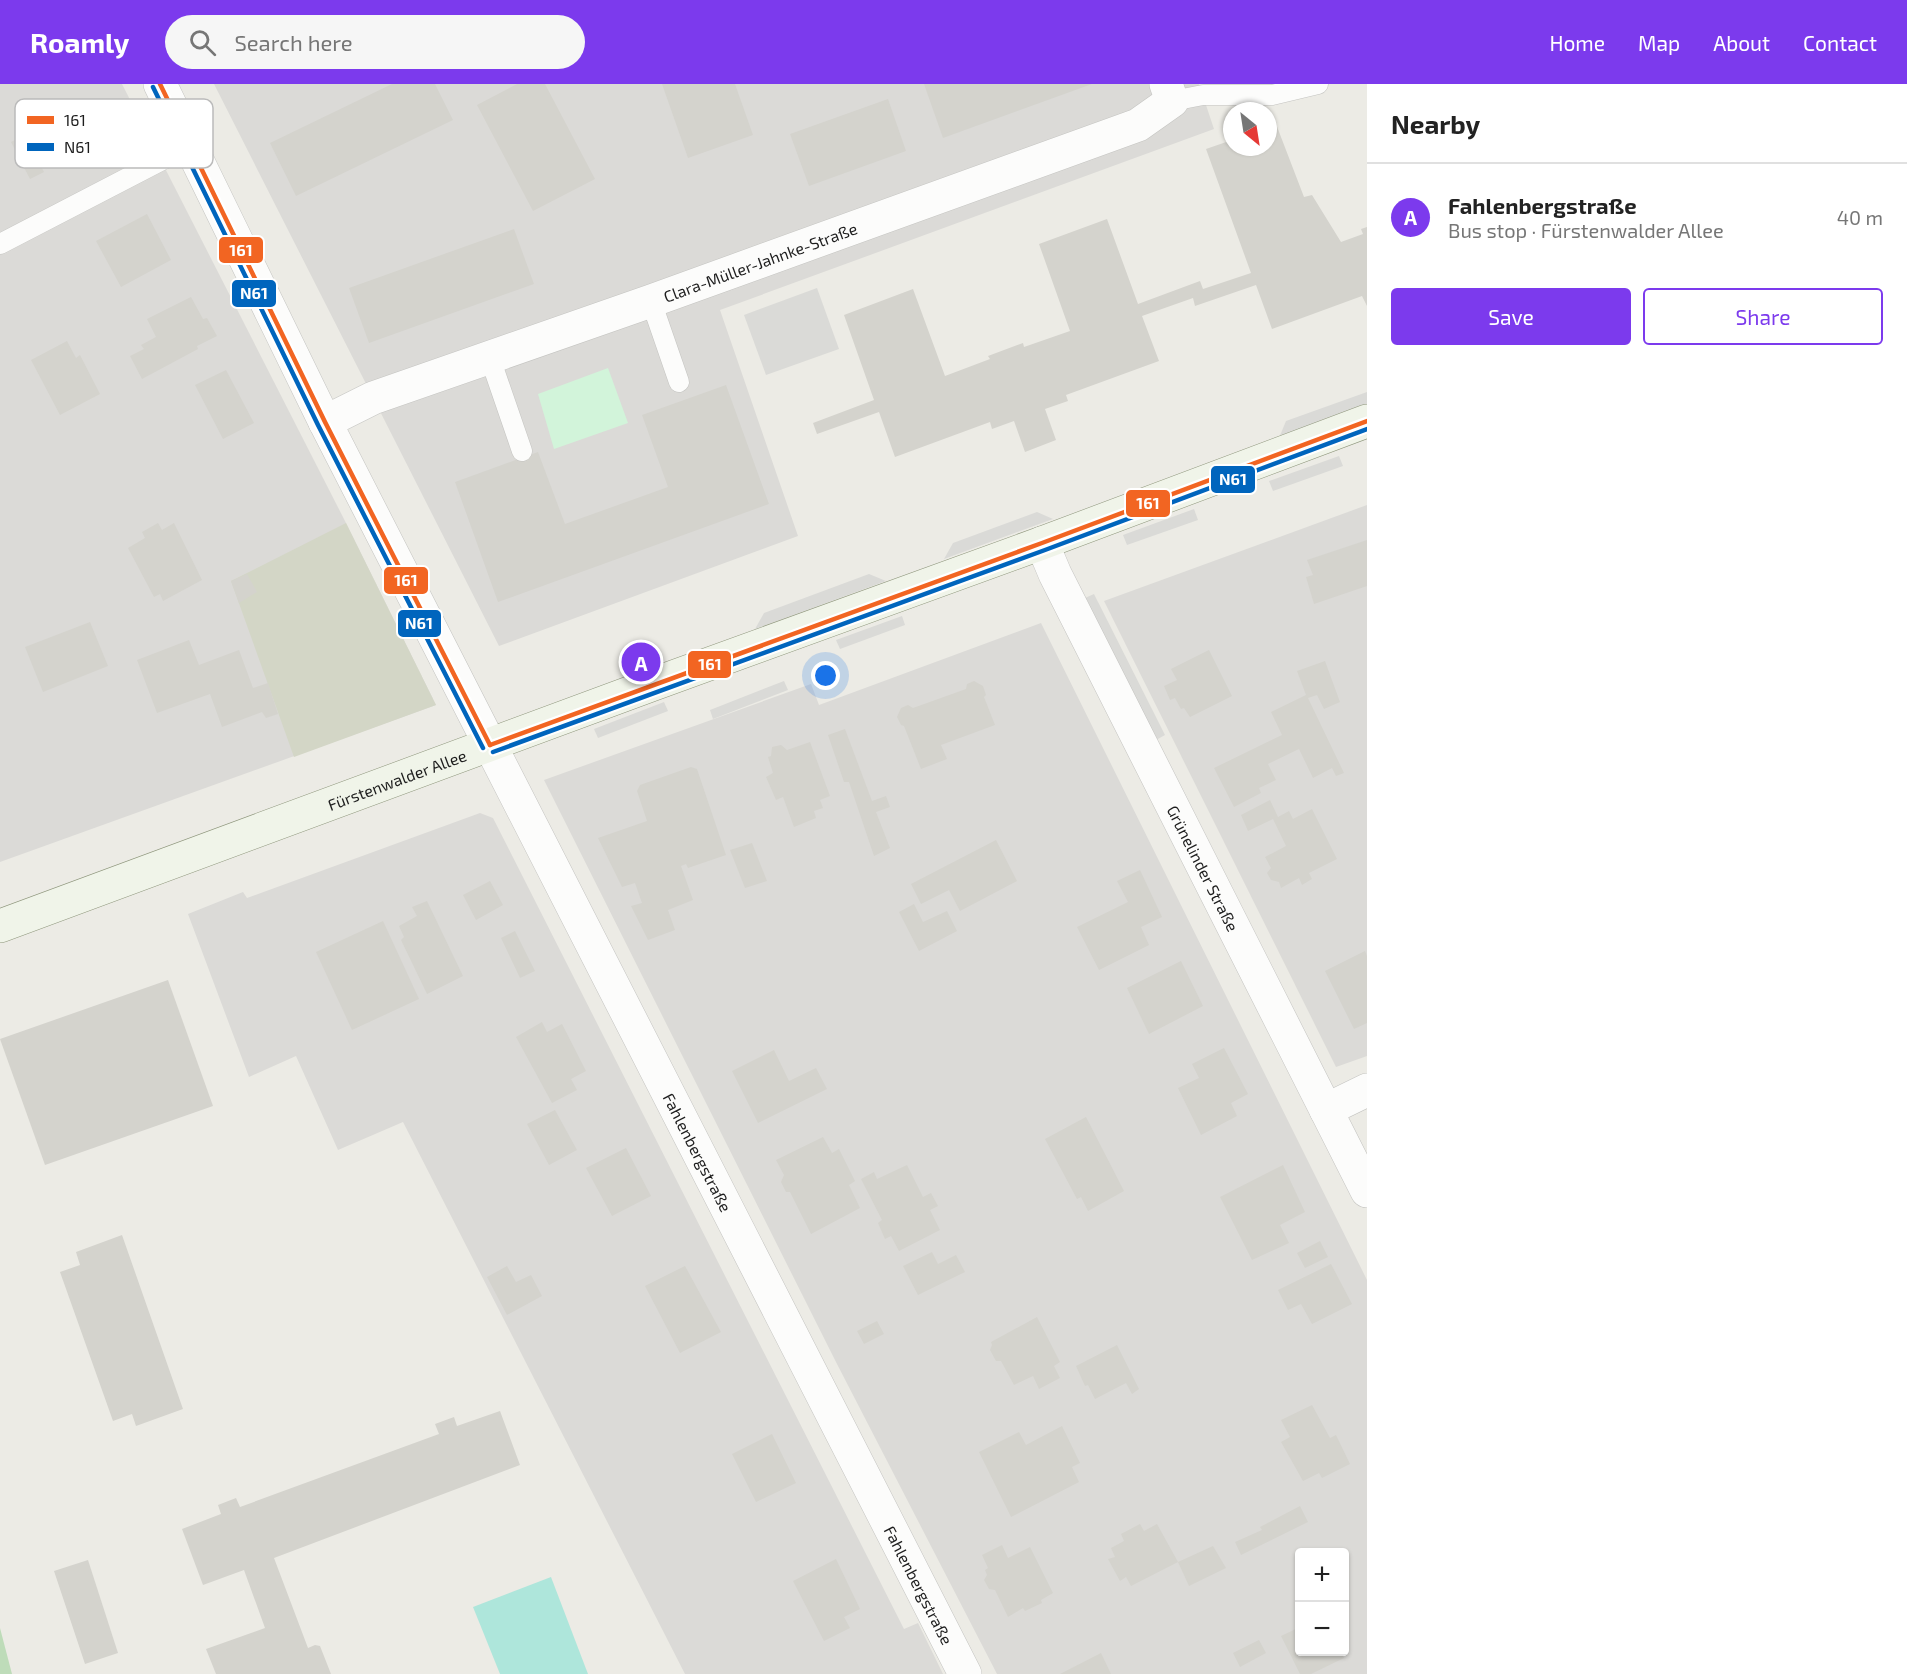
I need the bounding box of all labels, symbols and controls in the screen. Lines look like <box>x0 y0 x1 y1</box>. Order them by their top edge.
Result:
search box <box>165 15 585 69</box>
text: Roamly <box>30 25 129 59</box>
icon: search <box>186 26 219 59</box>
text: Search here <box>234 29 353 55</box>
text: Home <box>1549 30 1605 55</box>
text: Map <box>1638 30 1680 55</box>
text: About <box>1713 30 1770 55</box>
text: Contact <box>1803 30 1877 55</box>
legend <box>15 99 213 168</box>
north arrow <box>1223 102 1277 156</box>
text: Nearby <box>1391 108 1480 139</box>
text: 161 <box>64 110 86 129</box>
text: N61 <box>64 137 91 156</box>
text: Fahlenbergstraße <box>1448 192 1637 218</box>
text: A <box>1404 205 1417 229</box>
text: 40 m <box>1837 205 1883 229</box>
street label: Clara-Müller-Jahnke-Straße <box>661 218 859 305</box>
text: Bus stop · Fürstenwalder Allee <box>1448 218 1724 242</box>
line badge: 161 <box>218 236 264 264</box>
text: 161 <box>229 240 253 259</box>
line badge: N61 <box>231 279 277 308</box>
text: N61 <box>240 283 268 302</box>
button: Save <box>1391 288 1631 345</box>
button: Share <box>1643 288 1883 345</box>
line badge: N61 <box>1210 465 1256 494</box>
text: N61 <box>1219 469 1247 488</box>
line badge: 161 <box>1125 489 1171 518</box>
text: 161 <box>1136 493 1160 512</box>
line badge: 161 <box>383 566 429 595</box>
text: 161 <box>394 570 418 589</box>
line badge: N61 <box>397 609 442 638</box>
text: N61 <box>405 613 433 632</box>
pin: A <box>622 640 660 684</box>
line badge: 161 <box>687 650 732 679</box>
text: 161 <box>698 654 722 673</box>
your location <box>811 661 840 690</box>
street label: Fürstenwalder Allee <box>325 745 469 813</box>
street label: Grünelinder Straße <box>1164 802 1243 934</box>
street label: Fahlenbergstraße <box>660 1089 736 1215</box>
street label: Fahlenbergstraße <box>881 1522 958 1647</box>
map controls <box>1295 1548 1349 1656</box>
button: + <box>1295 1548 1349 1602</box>
button: − <box>1295 1602 1349 1656</box>

